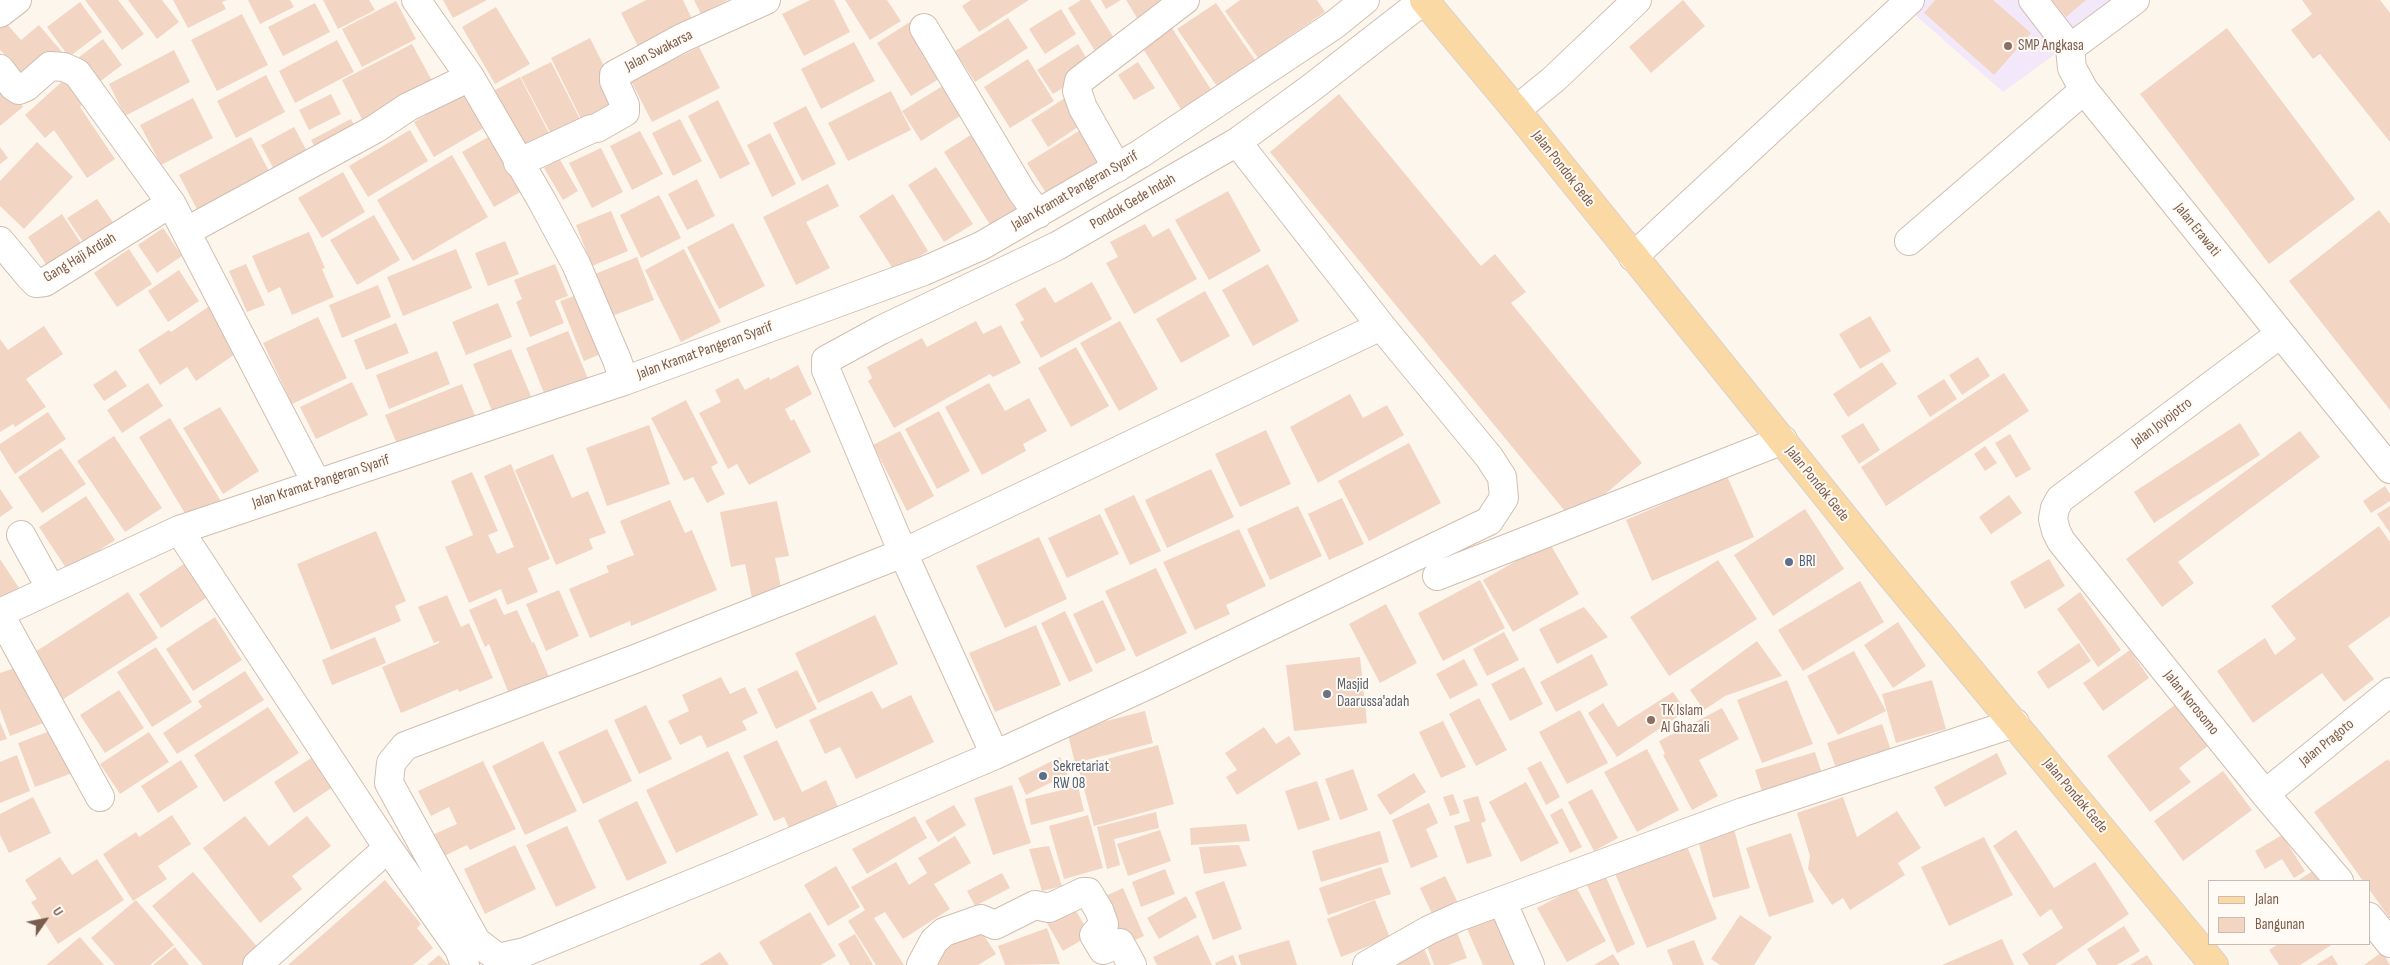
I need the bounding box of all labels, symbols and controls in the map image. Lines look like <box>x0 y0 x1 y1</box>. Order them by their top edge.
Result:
street label: Jalan Swakarsa <box>622 26 696 76</box>
place label: SMP Angkasa <box>2018 37 2084 55</box>
marker: SMP Angkasa <box>2002 40 2014 52</box>
street label: Jalan Pondok Gede <box>1528 127 1598 211</box>
street label: Jalan Kramat Pangeran Syarif <box>1008 147 1142 235</box>
street label: Pondok Gede Indah <box>1087 170 1179 234</box>
street label: Jalan Erawati <box>2170 200 2224 260</box>
street label: Gang Haji Ardiah <box>41 229 119 287</box>
street label: Jalan Kramat Pangeran Syarif <box>635 318 775 384</box>
street label: Jalan Joyojotro <box>2128 394 2196 452</box>
street label: Jalan Pondok Gede <box>1781 443 1853 525</box>
street label: Jalan Kramat Pangeran Syarif <box>250 451 392 513</box>
place label: BRI <box>1799 553 1816 571</box>
marker: BRI <box>1783 556 1795 568</box>
street label: Jalan Norosomo <box>2160 667 2222 739</box>
place label: Masjid Daarussa'adah <box>1337 676 1409 711</box>
marker: Masjid Daarussa'adah <box>1321 688 1333 700</box>
place label: TK Islam Al Ghazali <box>1661 702 1710 737</box>
marker: TK Islam Al Ghazali <box>1645 714 1657 726</box>
street label: Jalan Pragoto <box>2296 715 2358 771</box>
street label: Jalan Pondok Gede <box>2039 755 2111 837</box>
place label: Sekretariat RW 08 <box>1053 758 1109 793</box>
marker: Sekretariat RW 08 <box>1037 770 1049 782</box>
legend <box>2208 880 2370 945</box>
text: Jalan <box>2255 890 2279 909</box>
north arrow <box>20 895 70 945</box>
text: U <box>49 904 67 919</box>
text: Bangunan <box>2255 915 2305 934</box>

